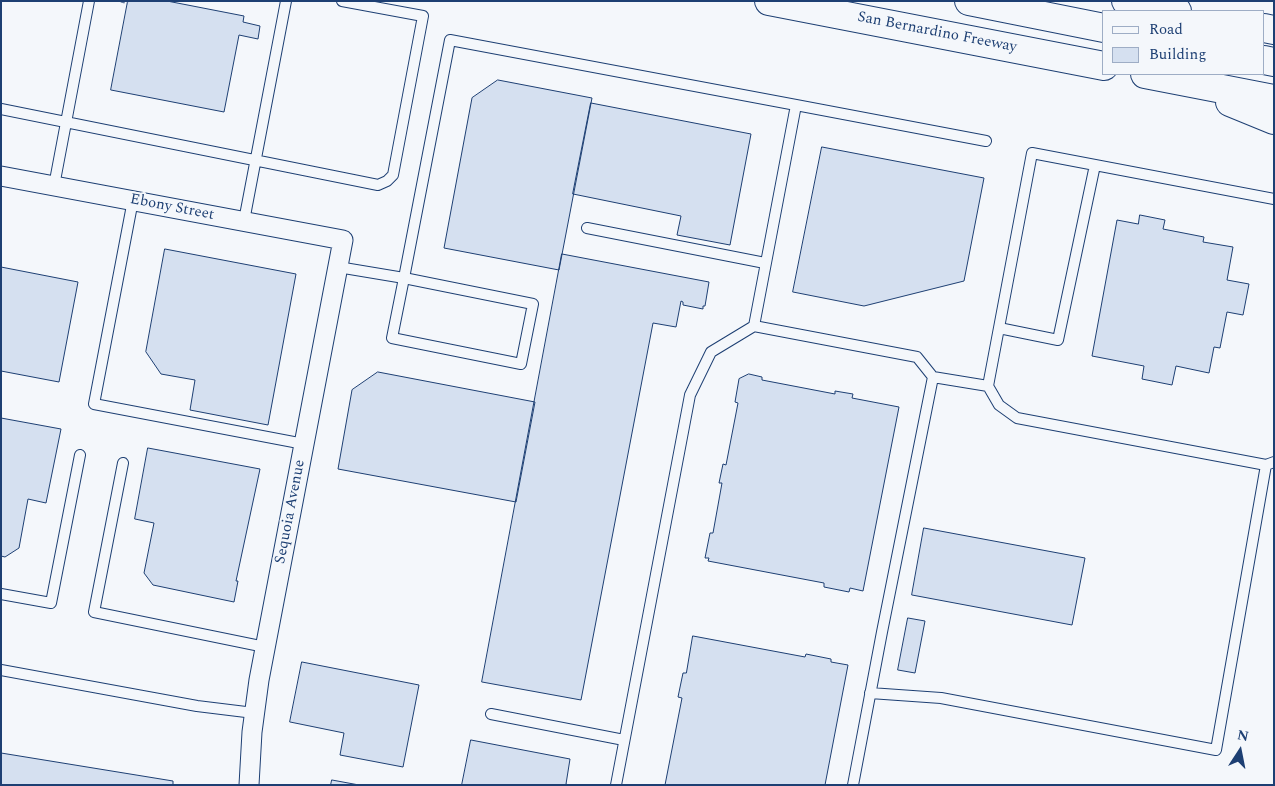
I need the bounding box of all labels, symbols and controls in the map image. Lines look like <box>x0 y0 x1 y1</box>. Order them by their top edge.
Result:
street label: San Bernardino Freeway <box>856 9 1018 57</box>
legend <box>1102 10 1265 75</box>
text: Road <box>1149 18 1183 41</box>
text: Building <box>1149 43 1206 66</box>
street label: Ebony Street <box>128 191 216 225</box>
street label: Sequoia Avenue <box>272 458 310 566</box>
text: N <box>1235 724 1251 747</box>
north arrow <box>1215 726 1265 776</box>

